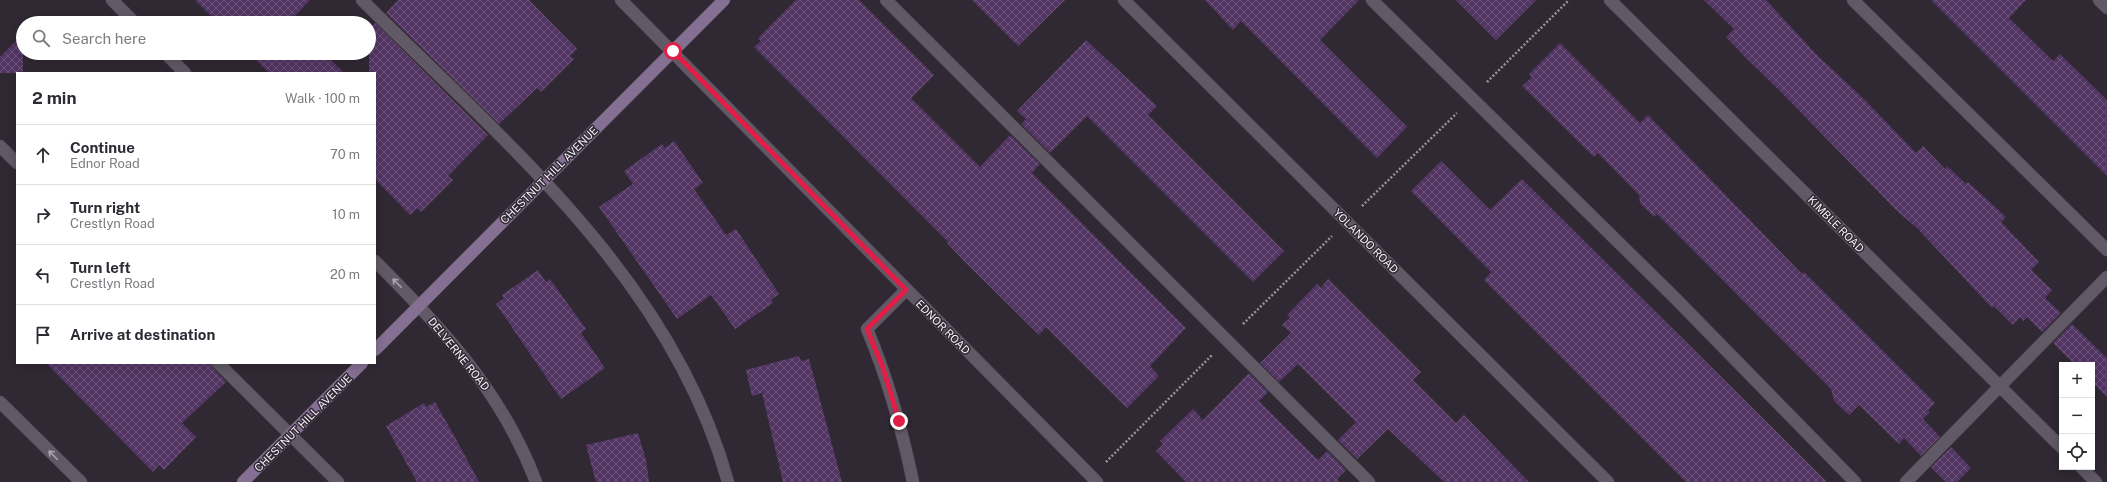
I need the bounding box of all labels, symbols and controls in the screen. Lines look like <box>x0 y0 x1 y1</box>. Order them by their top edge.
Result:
search box <box>16 16 376 60</box>
icon: search <box>30 27 52 49</box>
text: Search here <box>62 30 146 47</box>
route start <box>664 42 682 60</box>
text: 2 min <box>32 88 77 108</box>
text: Walk · 100 m <box>285 91 360 106</box>
street label: CHESTNUT HILL AVENUE <box>498 124 600 226</box>
text: Continue <box>70 139 135 156</box>
icon: ahead <box>32 144 54 166</box>
text: 70 m <box>330 147 360 162</box>
text: Ednor Road <box>70 156 140 171</box>
street label: KIMBLE ROAD <box>1806 194 1867 255</box>
text: Turn right <box>70 199 140 216</box>
icon: right <box>32 204 54 226</box>
street label: YOLANDO ROAD <box>1331 206 1401 276</box>
text: 10 m <box>332 207 360 222</box>
text: Crestlyn Road <box>70 216 155 231</box>
text: Turn left <box>70 259 131 276</box>
icon: left <box>32 264 54 286</box>
text: 20 m <box>330 267 360 282</box>
text: Crestlyn Road <box>70 276 155 291</box>
one-way arrow <box>392 278 402 288</box>
street label: EDNOR ROAD <box>913 297 973 357</box>
street label: DELVERNE ROAD <box>426 315 492 393</box>
icon: arrive <box>32 324 54 346</box>
text: Arrive at destination <box>70 326 215 343</box>
map controls <box>2059 362 2095 470</box>
button: + <box>2059 362 2095 398</box>
street label: CHESTNUT HILL AVENUE <box>252 372 354 474</box>
button: − <box>2059 398 2095 434</box>
route end <box>890 412 908 430</box>
button: locate <box>2059 434 2095 470</box>
one-way arrow <box>48 450 58 459</box>

